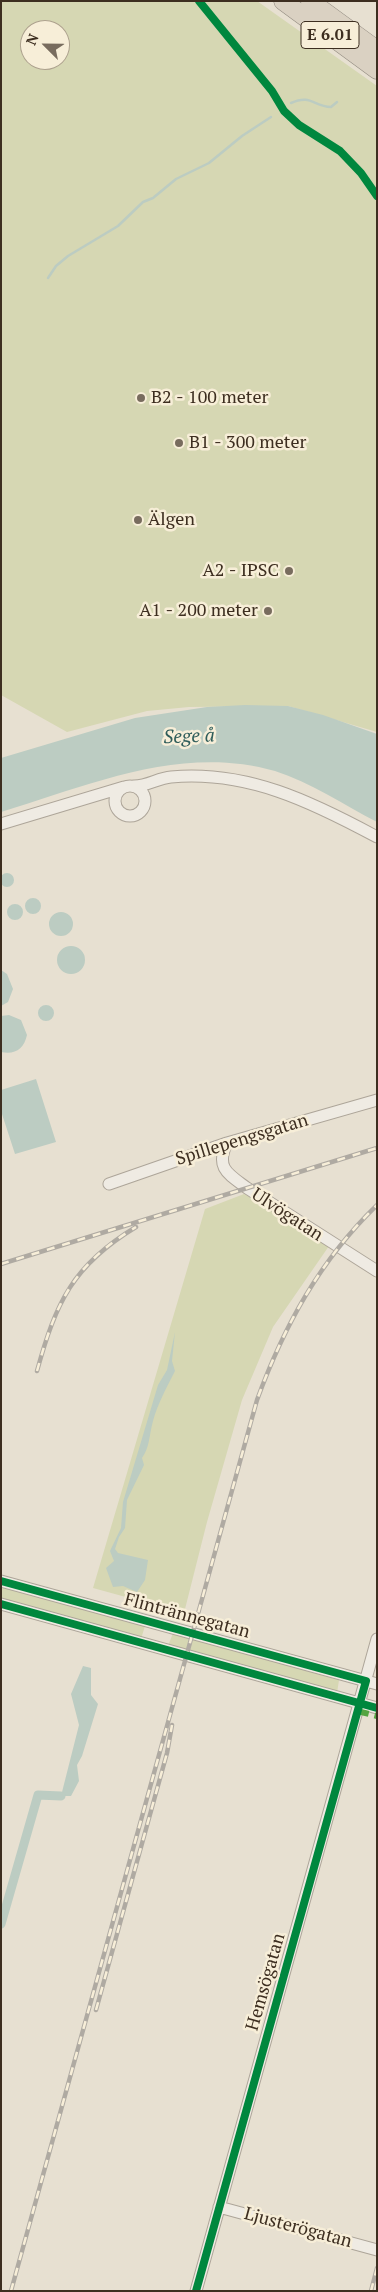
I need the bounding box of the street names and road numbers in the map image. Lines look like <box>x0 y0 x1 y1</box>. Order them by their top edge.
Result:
road number: E 6.01 <box>301 22 359 48</box>
street label: Spillepengsgatan <box>173 1110 311 1170</box>
street label: Ulvögatan <box>247 1184 327 1246</box>
street label: Flintrännegatan <box>122 1589 252 1643</box>
street label: Hemsögatan <box>242 1931 290 2033</box>
street label: Ljusterögatan <box>242 2203 354 2253</box>

